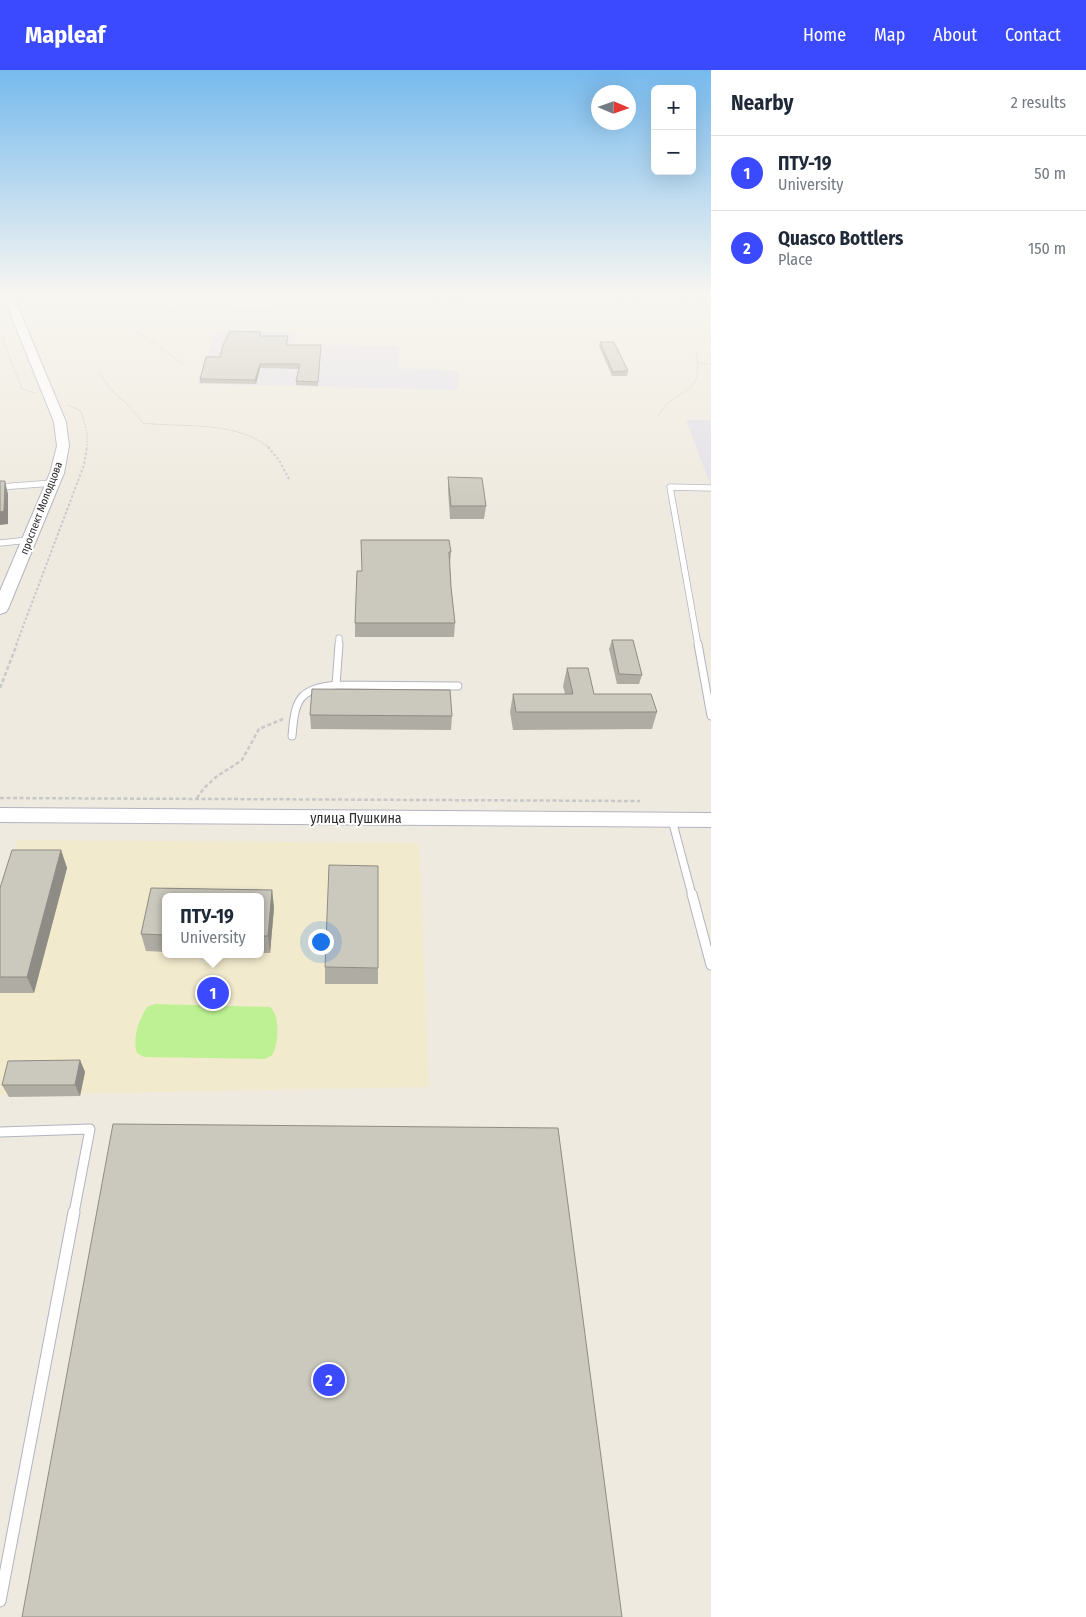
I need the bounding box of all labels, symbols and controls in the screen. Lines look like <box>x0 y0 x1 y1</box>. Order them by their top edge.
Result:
text: Mapleaf <box>25 21 105 49</box>
text: Home <box>803 24 846 46</box>
text: Map <box>874 24 905 46</box>
text: About <box>933 24 977 46</box>
text: Contact <box>1005 24 1061 46</box>
north arrow <box>591 85 636 130</box>
map controls <box>651 85 696 175</box>
button: + <box>651 85 696 130</box>
text: Nearby <box>731 90 793 116</box>
text: 2 results <box>1011 93 1066 112</box>
button: − <box>651 130 696 175</box>
text: ПТУ-19 <box>778 152 832 175</box>
text: 1 <box>744 164 750 183</box>
text: 50 m <box>1034 164 1066 183</box>
text: University <box>778 175 843 194</box>
text: Quasco Bottlers <box>778 227 903 250</box>
text: 2 <box>743 239 751 258</box>
text: 150 m <box>1028 239 1066 258</box>
text: Place <box>778 250 813 269</box>
street label: проспект Молодцова <box>18 460 65 556</box>
street label: улица Пушкина <box>310 810 402 827</box>
popup <box>162 893 264 958</box>
text: ПТУ-19 <box>180 905 234 928</box>
text: University <box>180 928 246 947</box>
your location <box>308 929 334 955</box>
pin: 1 <box>197 974 229 1012</box>
pin: 2 <box>313 1361 345 1399</box>

